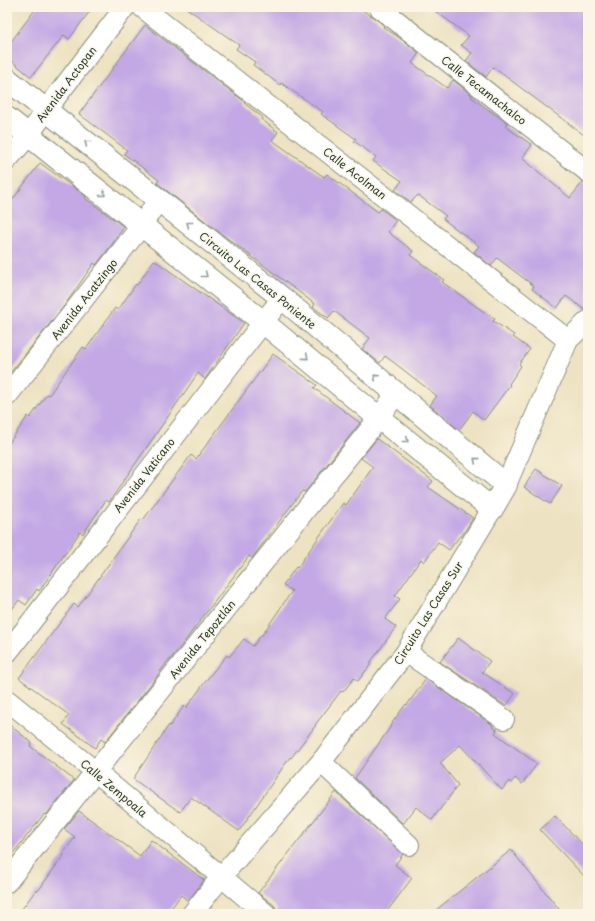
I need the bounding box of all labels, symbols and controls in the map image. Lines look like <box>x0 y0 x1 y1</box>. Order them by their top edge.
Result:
street label: Avenida Actopan <box>32 42 100 126</box>
street label: Calle Tecamachalco <box>438 51 530 129</box>
one-way arrow <box>85 141 92 148</box>
street label: Calle Acolman <box>320 143 390 203</box>
one-way arrow <box>99 189 106 196</box>
one-way arrow <box>186 222 193 229</box>
street label: Circuito Las Casas Poniente <box>196 227 320 333</box>
street label: Avenida Acatzingo <box>47 255 121 343</box>
one-way arrow <box>200 271 207 278</box>
one-way arrow <box>301 353 308 360</box>
one-way arrow <box>374 375 381 382</box>
street label: Avenida Vaticano <box>109 434 179 516</box>
one-way arrow <box>401 435 408 442</box>
one-way arrow <box>474 458 481 465</box>
street label: Circuito Las Casas Sur <box>389 558 467 668</box>
street label: Avenida Tepoztlán <box>165 596 239 682</box>
street label: Calle Zempoala <box>77 755 151 821</box>

